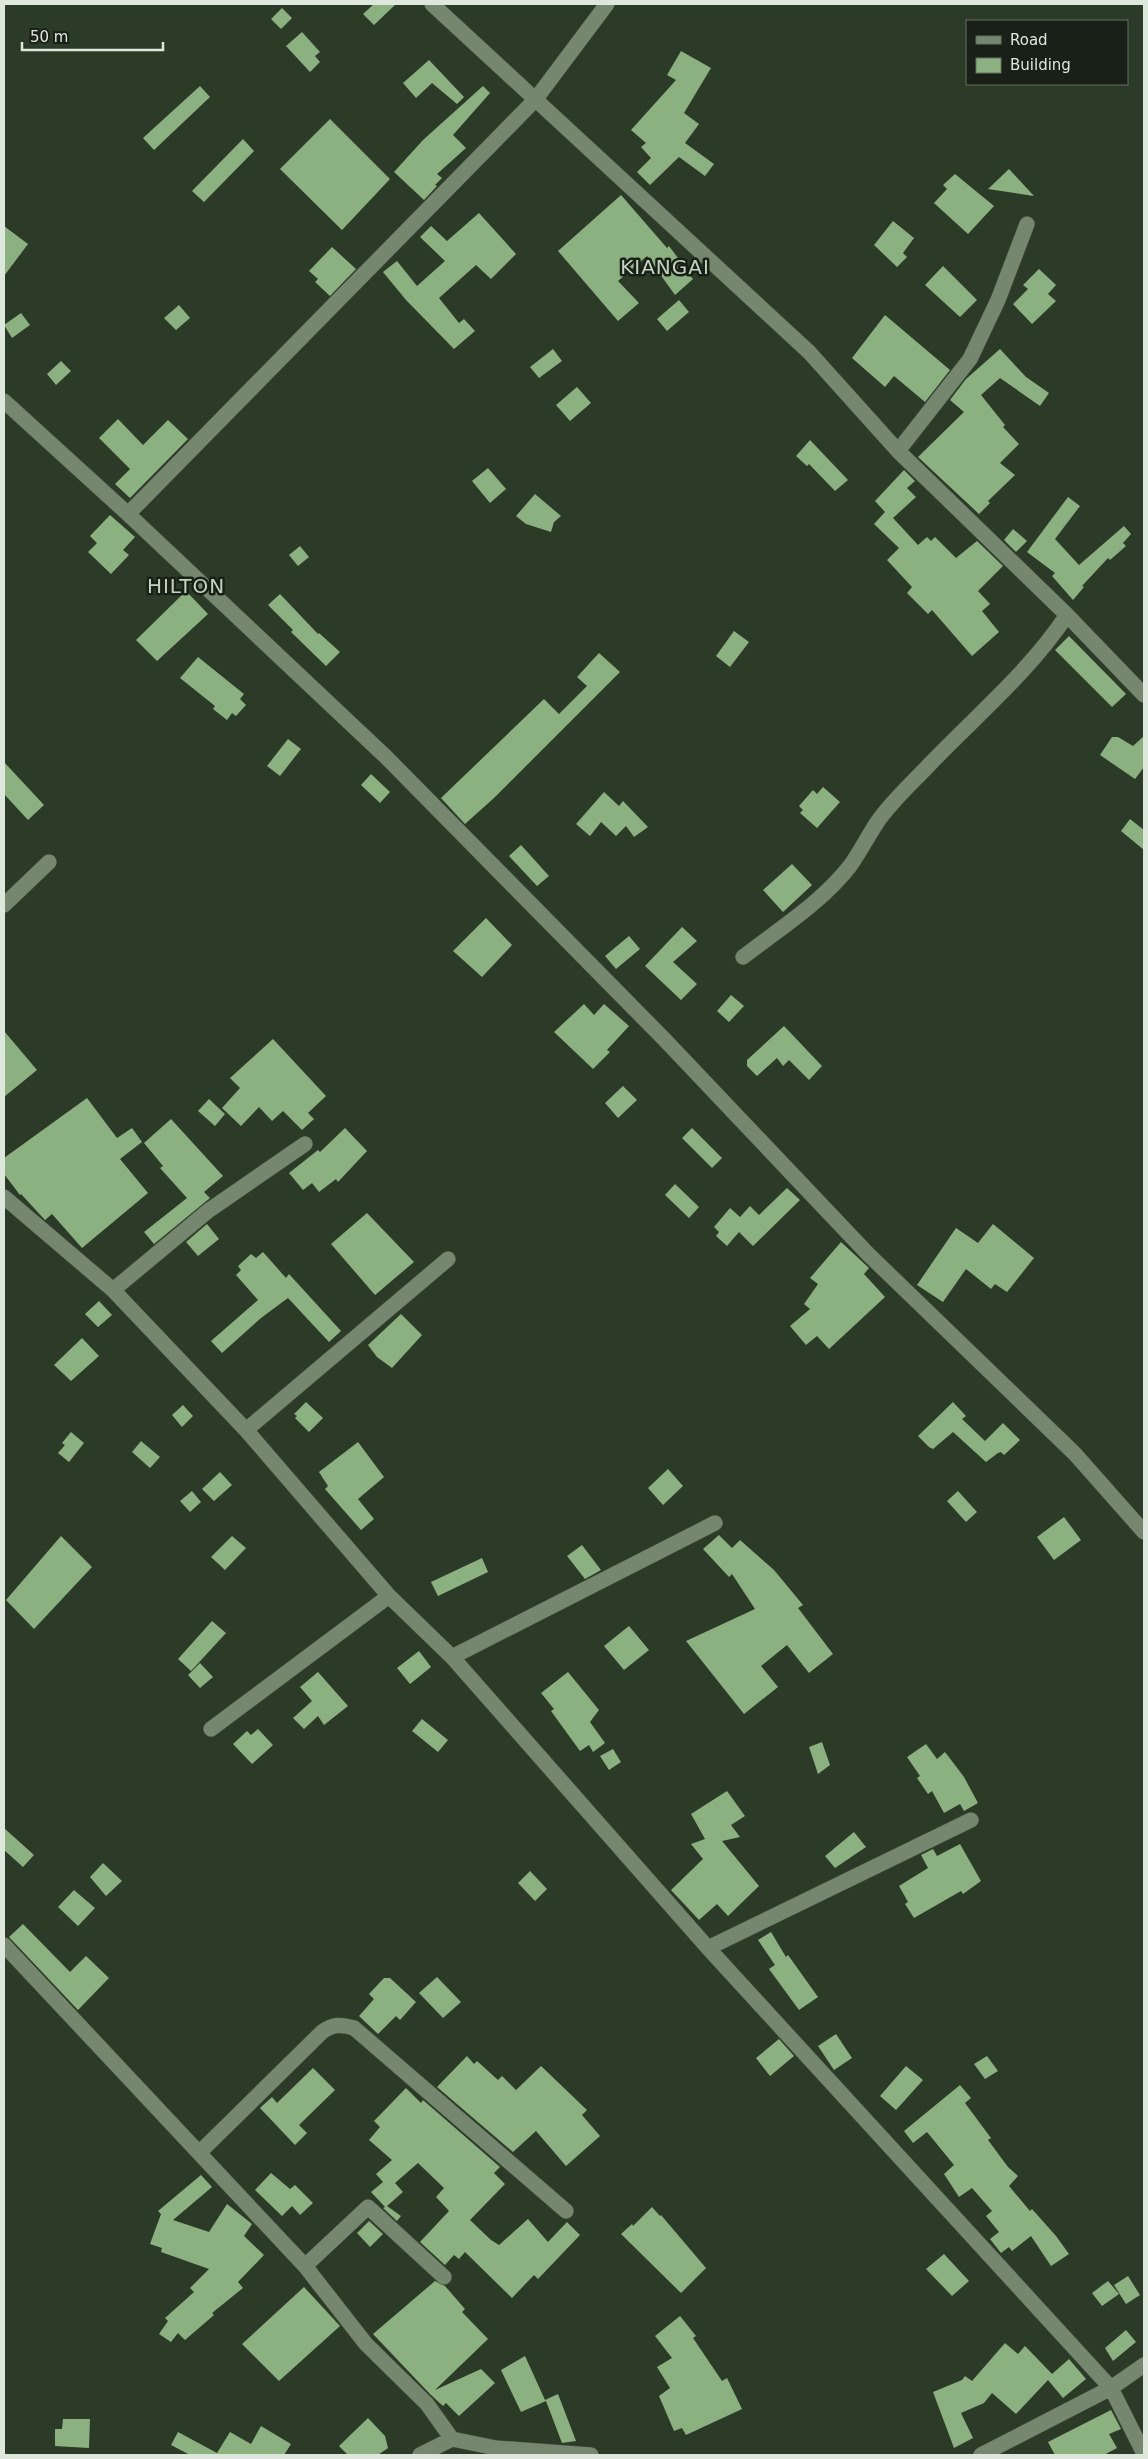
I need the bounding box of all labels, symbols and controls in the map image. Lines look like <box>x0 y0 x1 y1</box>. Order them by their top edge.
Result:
scale bar <box>22 20 164 52</box>
legend <box>966 20 1128 85</box>
text: 50 m <box>30 28 68 46</box>
text: Road <box>1010 31 1048 49</box>
text: Building <box>1010 56 1071 74</box>
district label: KIANGAI <box>620 255 710 279</box>
district label: HILTON <box>147 574 225 598</box>

